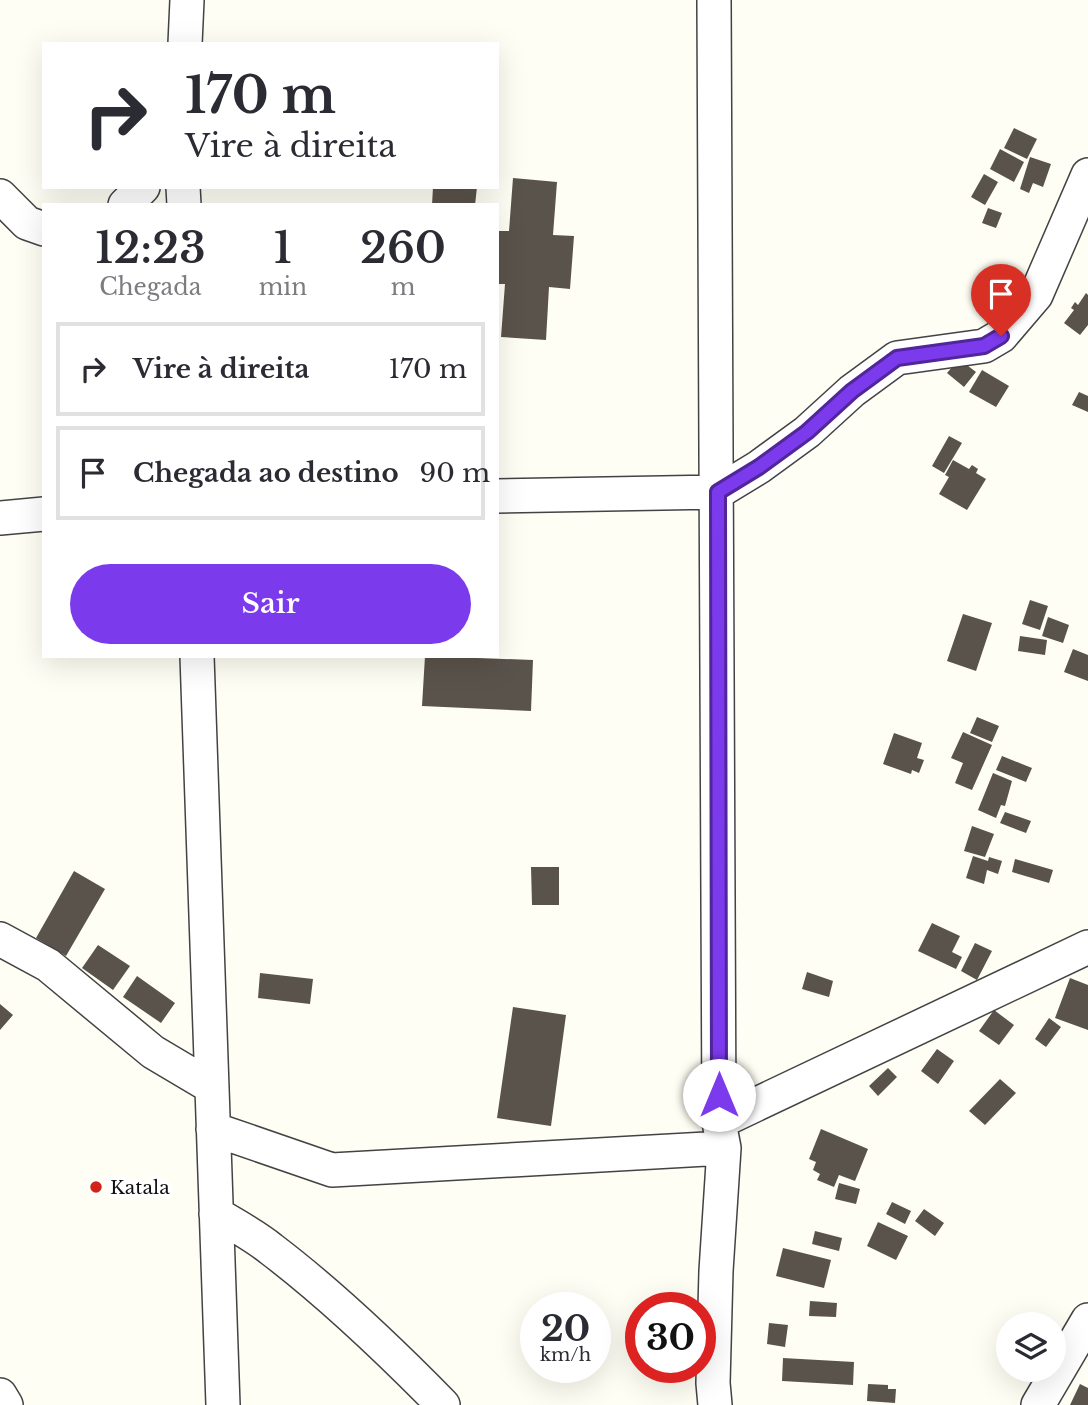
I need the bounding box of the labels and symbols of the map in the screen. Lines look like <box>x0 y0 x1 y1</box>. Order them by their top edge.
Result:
pin <box>971 264 1031 336</box>
position arrow <box>682 1058 756 1132</box>
place label: Katala <box>110 1176 170 1199</box>
marker: Katala <box>88 1179 104 1195</box>
speed limit sign: 30 <box>625 1292 716 1383</box>

